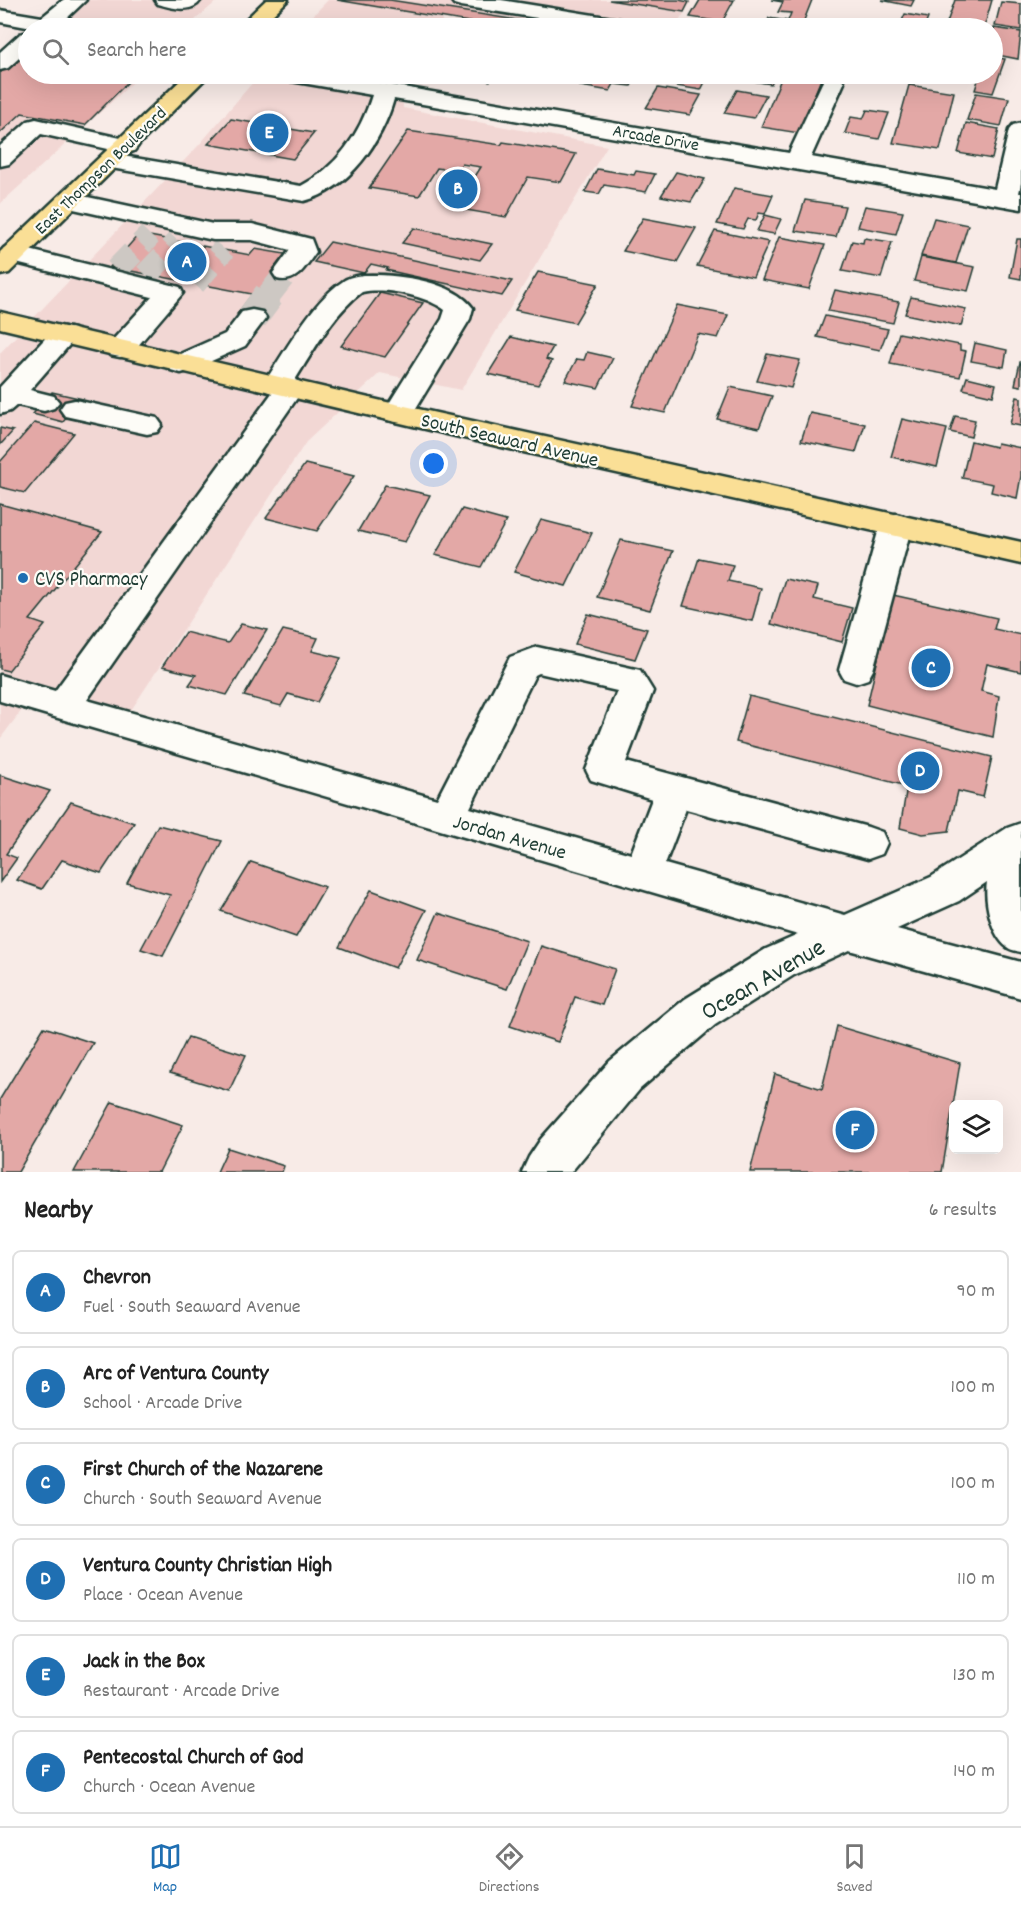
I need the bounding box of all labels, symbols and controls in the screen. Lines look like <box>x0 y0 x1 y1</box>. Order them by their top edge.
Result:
search box <box>18 18 1003 84</box>
icon: search <box>39 35 72 68</box>
text: Search here <box>87 36 186 67</box>
street label: East Thompson Boulevard <box>30 102 173 241</box>
pin: E <box>250 110 288 156</box>
street label: Arcade Drive <box>610 120 701 159</box>
pin: B <box>438 166 478 212</box>
pin: A <box>168 240 207 284</box>
street label: South Seaward Avenue <box>418 407 601 477</box>
your location <box>419 449 448 478</box>
place label: CVS Pharmacy <box>35 566 148 596</box>
marker: CVS Pharmacy <box>16 571 30 585</box>
pin: C <box>912 646 950 690</box>
pin: D <box>900 748 940 794</box>
street label: Jordan Avenue <box>449 808 569 869</box>
street label: Ocean Avenue <box>695 930 833 1032</box>
map controls <box>949 1100 1003 1154</box>
button: layers <box>949 1100 1003 1154</box>
pin: F <box>836 1108 874 1152</box>
text: Nearby <box>24 1193 92 1230</box>
text: 6 results <box>929 1197 997 1225</box>
text: Chevron <box>83 1263 151 1294</box>
text: A <box>40 1278 51 1306</box>
text: 90 m <box>957 1278 995 1306</box>
text: Fuel · South Seaward Avenue <box>83 1294 301 1322</box>
text: Arc of Ventura County <box>83 1359 269 1390</box>
text: B <box>41 1374 50 1402</box>
text: 100 m <box>951 1374 995 1402</box>
text: School · Arcade Drive <box>83 1390 242 1418</box>
text: First Church of the Nazarene <box>83 1455 323 1486</box>
text: C <box>41 1470 50 1498</box>
text: 100 m <box>951 1470 995 1498</box>
text: Church · South Seaward Avenue <box>83 1486 322 1514</box>
text: Ventura County Christian High <box>83 1551 332 1582</box>
text: D <box>40 1566 51 1594</box>
text: 110 m <box>957 1566 995 1594</box>
text: Place · Ocean Avenue <box>83 1582 243 1610</box>
text: Jack in the Box <box>83 1647 205 1678</box>
text: E <box>41 1662 50 1690</box>
text: 130 m <box>953 1662 995 1690</box>
text: Restaurant · Arcade Drive <box>83 1678 280 1706</box>
text: Pentecostal Church of God <box>83 1743 304 1774</box>
text: F <box>41 1758 50 1786</box>
text: 140 m <box>953 1758 995 1786</box>
text: Church · Ocean Avenue <box>83 1774 255 1802</box>
tab: Map <box>149 1840 182 1899</box>
tab: Directions <box>479 1840 539 1899</box>
tab: Saved <box>837 1840 872 1899</box>

